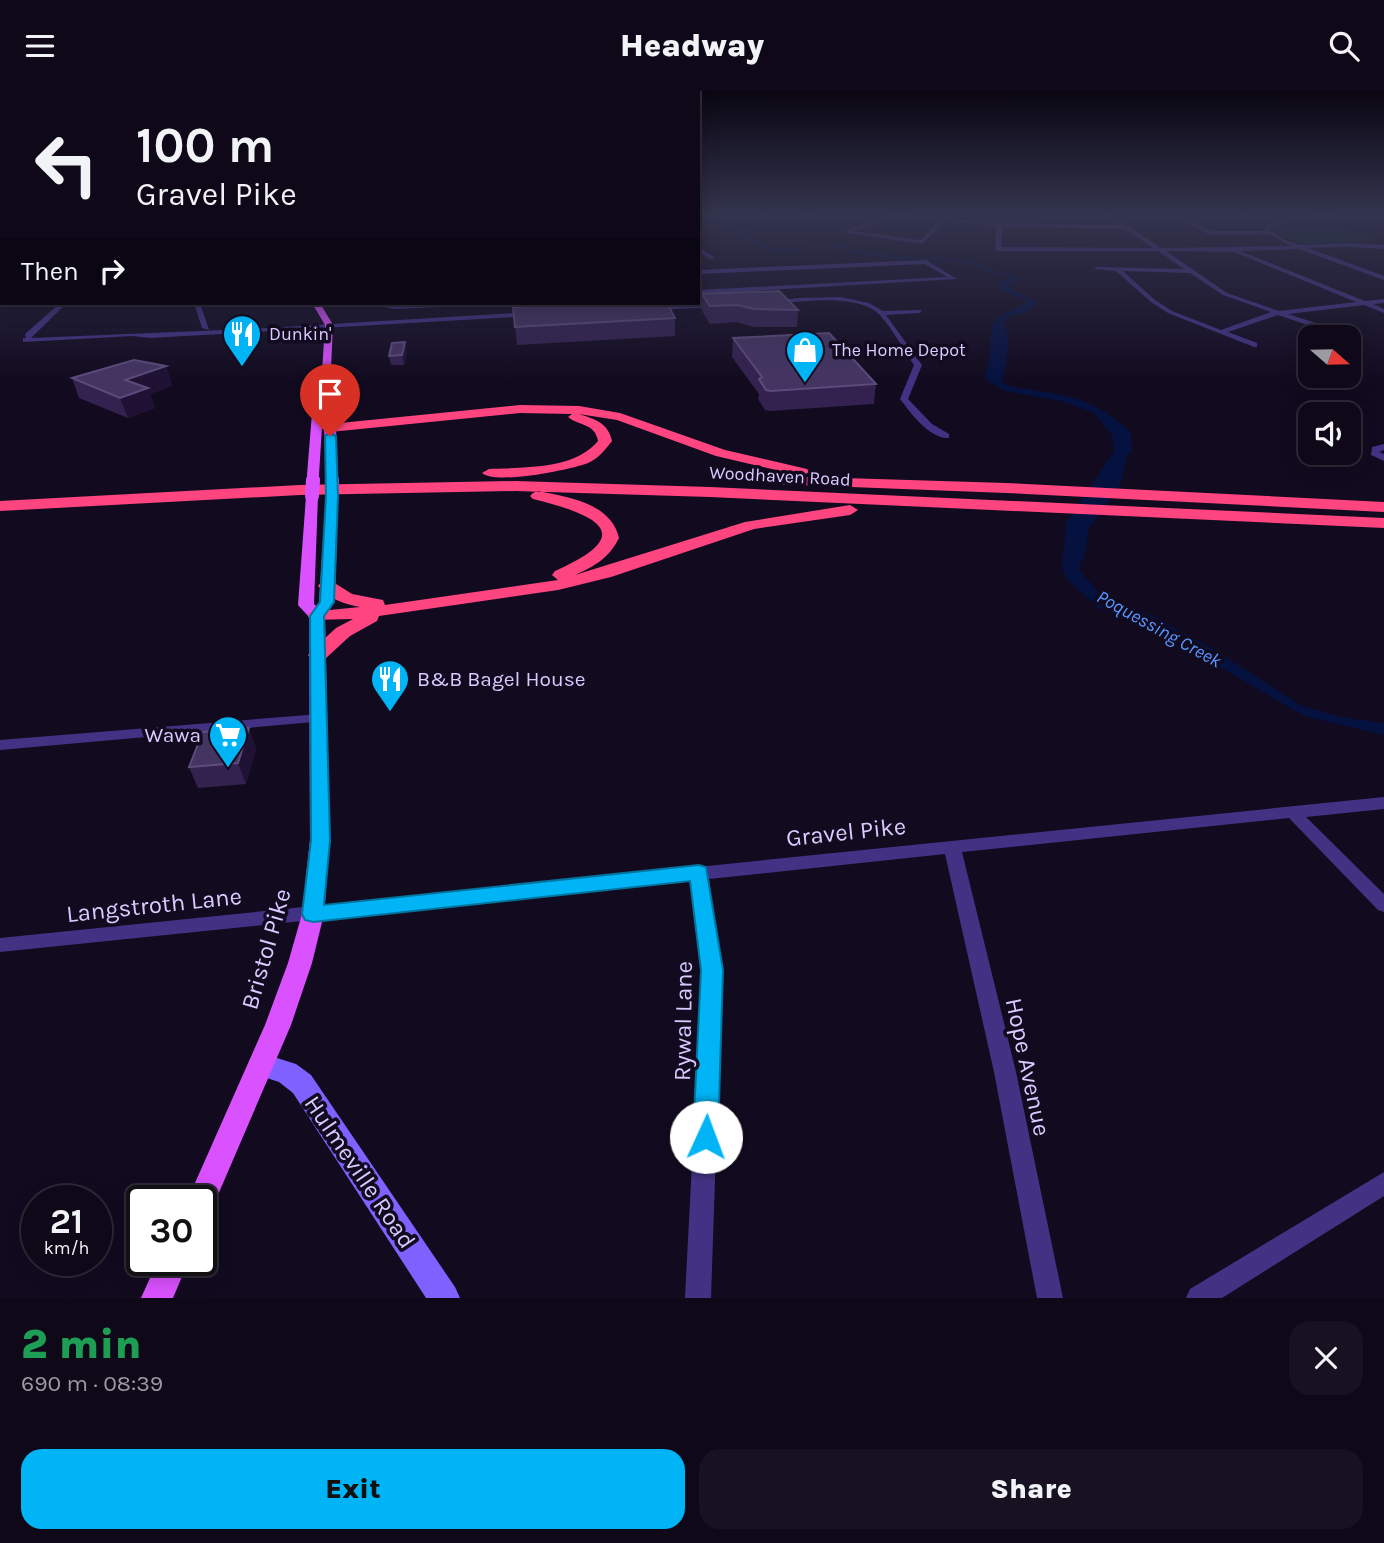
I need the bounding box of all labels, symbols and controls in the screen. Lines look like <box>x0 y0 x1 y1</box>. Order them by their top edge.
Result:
icon: menu <box>21 27 59 65</box>
text: Headway <box>620 27 764 64</box>
icon: search <box>1325 27 1363 65</box>
text: 100 m <box>136 117 274 174</box>
icon: left <box>21 119 112 210</box>
text: Gravel Pike <box>136 176 297 213</box>
icon: right <box>93 252 131 290</box>
text: Then <box>21 256 79 287</box>
restaurant icon: Dunkin' <box>221 313 263 368</box>
place label: Dunkin' <box>269 323 331 345</box>
north arrow <box>1298 325 1362 389</box>
map controls <box>1298 325 1361 465</box>
shop icon: The Home Depot <box>784 329 826 384</box>
place label: The Home Depot <box>832 339 966 361</box>
pin <box>300 364 360 436</box>
icon: arrive <box>311 375 349 413</box>
button: sound <box>1298 402 1361 465</box>
street label: Woodhaven Road <box>709 461 851 491</box>
water label: Poquessing Creek <box>1093 586 1226 673</box>
restaurant icon: B&B Bagel House <box>369 658 411 713</box>
place label: B&B Bagel House <box>417 667 585 691</box>
supermarket icon: Wawa <box>207 714 249 769</box>
place label: Wawa <box>145 723 201 747</box>
street label: Gravel Pike <box>785 812 907 852</box>
street label: Langstroth Lane <box>65 882 243 928</box>
street label: Bristol Pike <box>235 885 297 1013</box>
street label: Rywal Lane <box>668 961 698 1081</box>
street label: Hope Avenue <box>1000 996 1056 1138</box>
street label: Hulmeville Road <box>299 1090 421 1254</box>
position arrow <box>669 1100 743 1174</box>
speed limit sign: 30 <box>126 1185 217 1276</box>
text: 21 <box>50 1201 83 1242</box>
text: km/h <box>44 1237 89 1259</box>
text: 2 min <box>21 1319 141 1369</box>
button: close <box>1289 1321 1363 1395</box>
text: 690 m · 08:39 <box>21 1370 163 1397</box>
button: Exit <box>21 1449 685 1529</box>
button: Share <box>699 1449 1363 1529</box>

